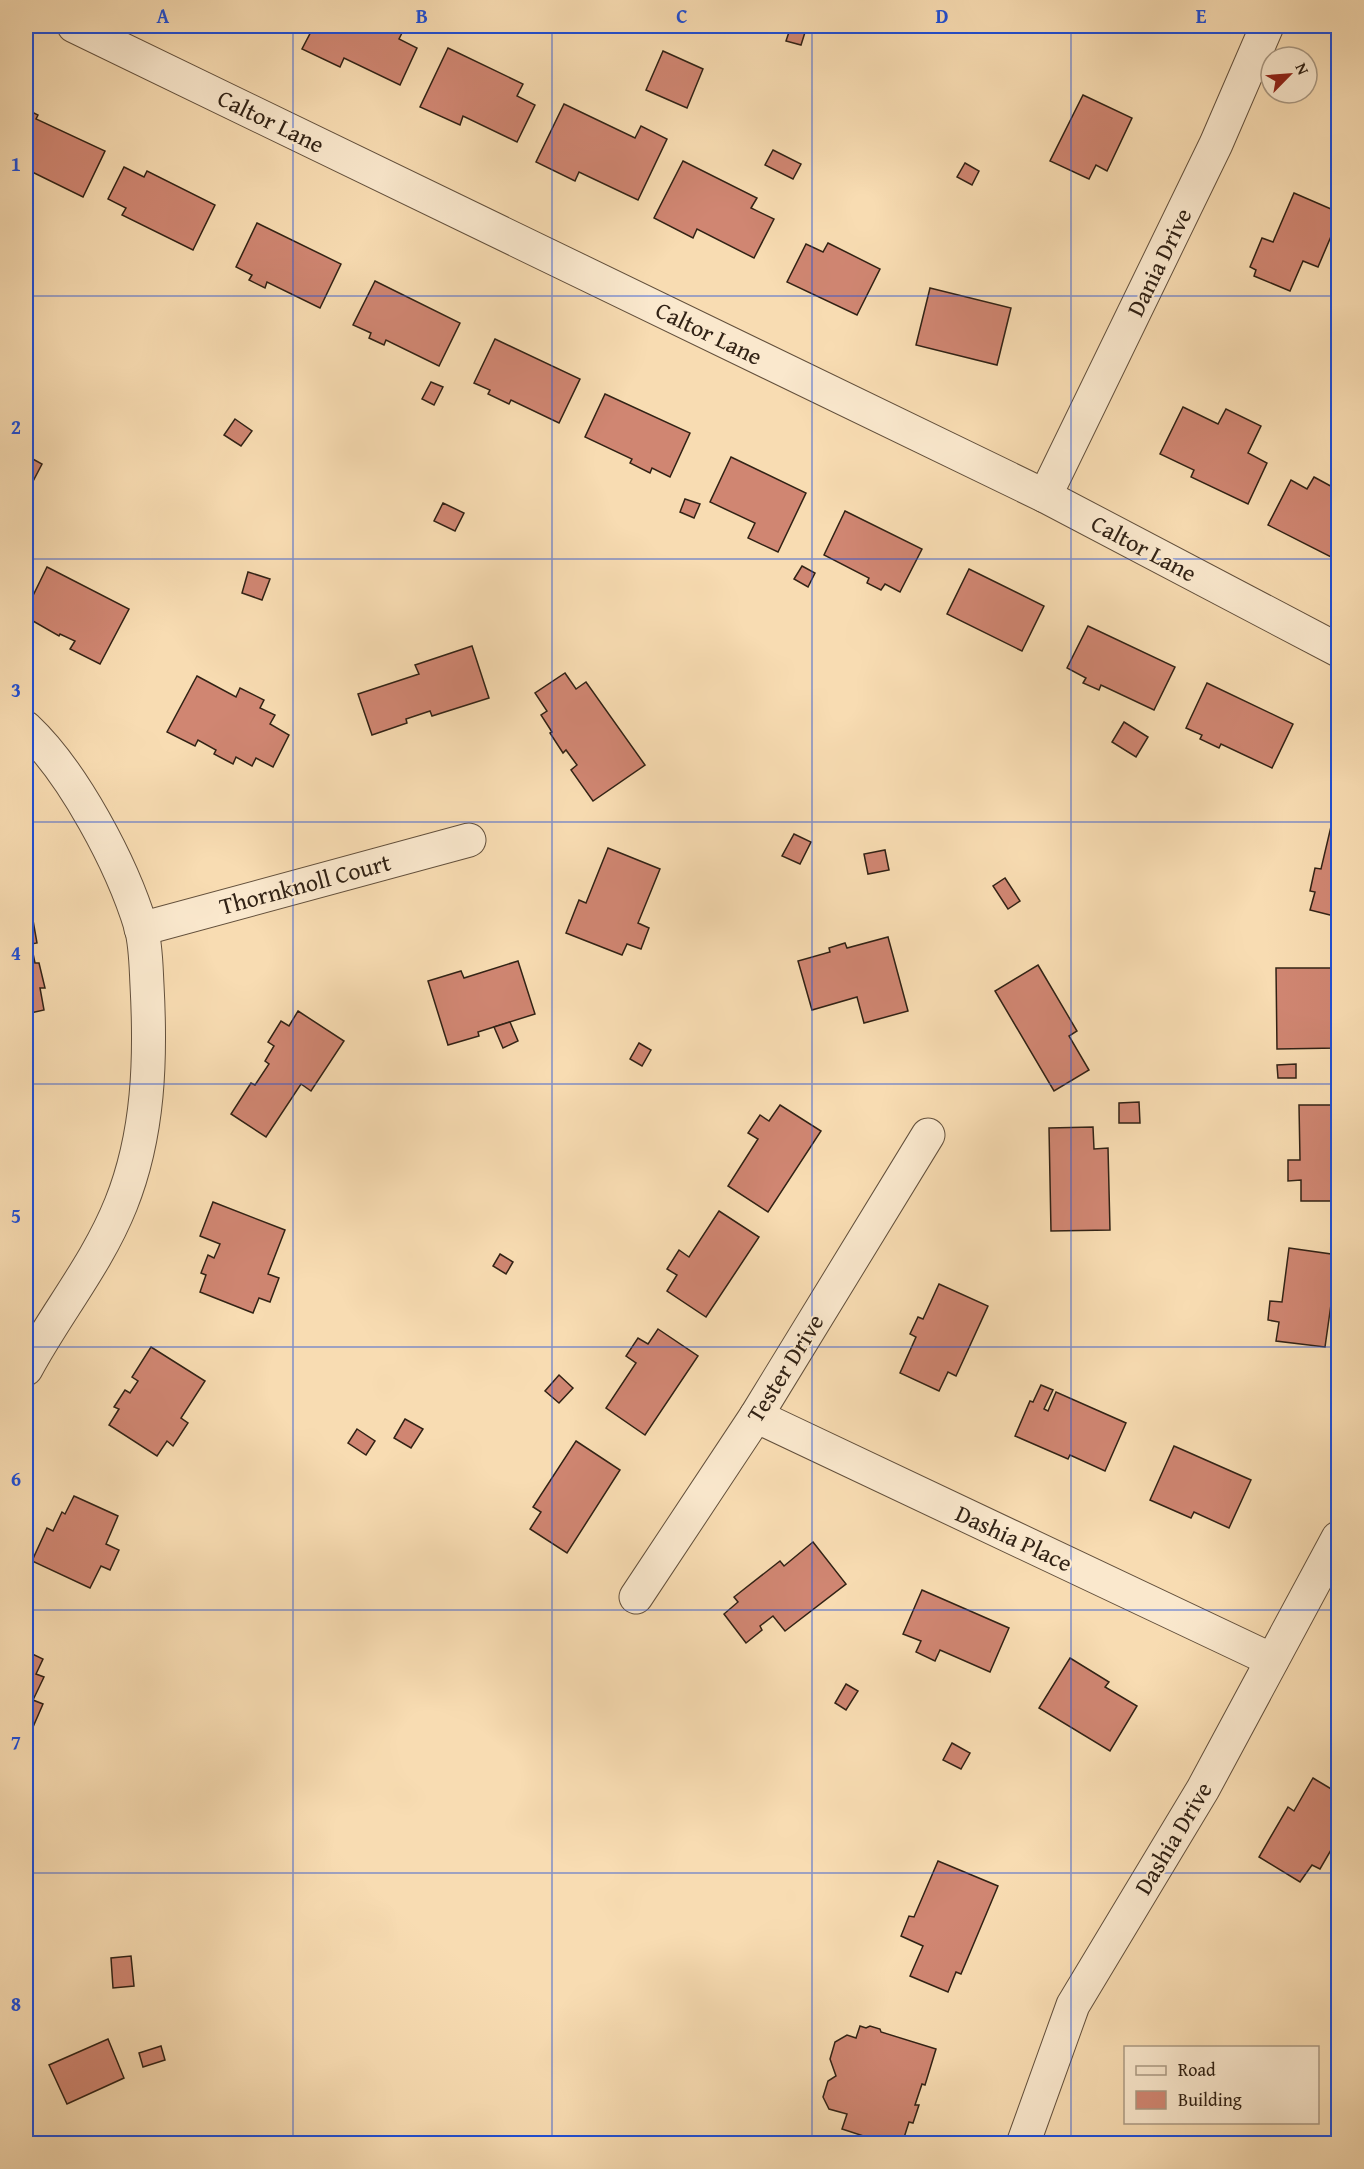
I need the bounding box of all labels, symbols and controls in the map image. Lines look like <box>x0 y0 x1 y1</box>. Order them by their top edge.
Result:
text: A <box>157 1 170 30</box>
text: B <box>416 1 428 30</box>
text: C <box>676 1 688 30</box>
text: D <box>935 1 949 30</box>
text: E <box>1196 1 1207 30</box>
north arrow <box>1259 45 1319 105</box>
text: N <box>1289 59 1316 79</box>
street label: Caltor Lane <box>212 80 330 162</box>
text: 1 <box>11 149 21 178</box>
street label: Dania Drive <box>1118 202 1200 322</box>
street label: Caltor Lane <box>650 292 768 374</box>
text: 2 <box>11 412 21 441</box>
street label: Caltor Lane <box>1085 506 1203 590</box>
text: 3 <box>11 675 21 704</box>
street label: Thornknoll Court <box>216 844 395 924</box>
text: 4 <box>11 938 21 967</box>
text: 5 <box>11 1201 21 1230</box>
street label: Tester Drive <box>738 1307 832 1429</box>
text: 6 <box>11 1464 21 1493</box>
street label: Dashia Place <box>950 1496 1078 1580</box>
text: 7 <box>11 1727 21 1756</box>
street label: Dashia Drive <box>1126 1775 1220 1901</box>
text: 8 <box>11 1989 21 2018</box>
legend <box>1124 2046 1319 2124</box>
text: Road <box>1178 2056 1216 2083</box>
text: Building <box>1178 2086 1242 2113</box>

